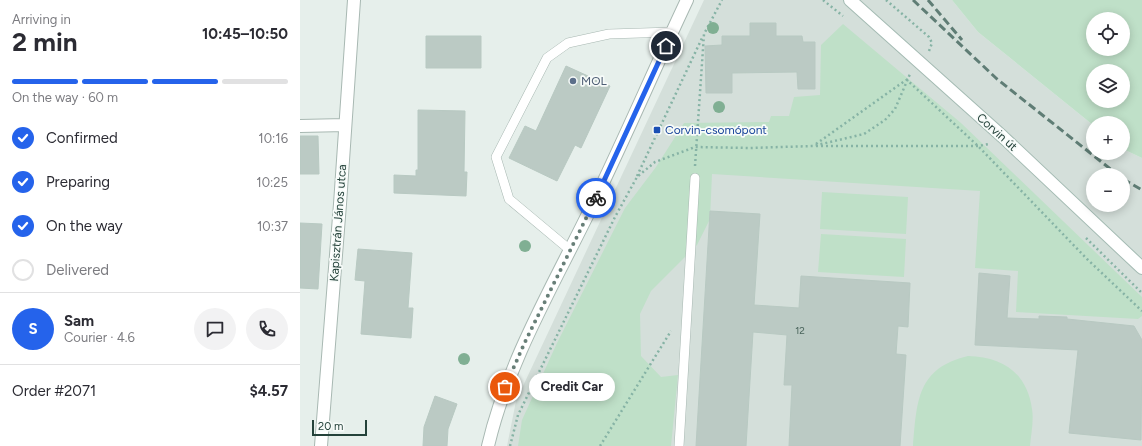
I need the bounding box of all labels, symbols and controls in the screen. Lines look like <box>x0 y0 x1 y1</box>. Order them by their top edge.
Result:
text: Arriving in <box>12 12 71 27</box>
map controls <box>1086 12 1130 212</box>
button: locate <box>1086 12 1130 56</box>
text: 10:45–10:50 <box>202 25 288 43</box>
text: 2 min <box>12 26 78 58</box>
pin <box>649 29 683 63</box>
icon: home <box>655 35 677 57</box>
button: layers <box>1086 64 1130 108</box>
place label: MOL <box>581 74 607 88</box>
marker: MOL <box>568 76 578 86</box>
text: On the way · 60 m <box>12 90 118 105</box>
street label: Corvin út <box>974 110 1020 154</box>
button: + <box>1086 116 1130 160</box>
place label: Corvin-csomópont <box>665 123 767 137</box>
marker: Corvin-csomópont <box>652 125 662 135</box>
icon: check <box>12 127 34 149</box>
text: Confirmed <box>46 129 118 147</box>
text: 10:16 <box>258 131 288 146</box>
street label: Kapisztrán János utca <box>327 164 349 282</box>
button: − <box>1086 168 1130 212</box>
icon: check <box>12 171 34 193</box>
text: Preparing <box>46 173 110 191</box>
text: 10:25 <box>256 175 288 190</box>
courier <box>576 178 616 218</box>
icon: bike <box>585 187 607 209</box>
icon: check <box>12 215 34 237</box>
text: On the way <box>46 217 123 235</box>
text: 10:37 <box>257 219 288 234</box>
text: Delivered <box>46 261 109 279</box>
button: chat <box>194 308 236 350</box>
button: phone <box>246 308 288 350</box>
text: Sam <box>64 312 94 330</box>
text: S <box>28 320 38 338</box>
house number: 12 <box>795 324 805 337</box>
text: Courier · 4.6 <box>64 330 135 345</box>
pin <box>488 370 522 404</box>
callout: Credit Car <box>529 373 615 401</box>
icon: bag <box>494 376 516 398</box>
text: Credit Car <box>541 379 603 394</box>
text: Order #2071 <box>12 382 96 400</box>
text: $4.57 <box>249 382 288 400</box>
scale bar <box>312 418 367 437</box>
text: 20 m <box>318 420 343 433</box>

